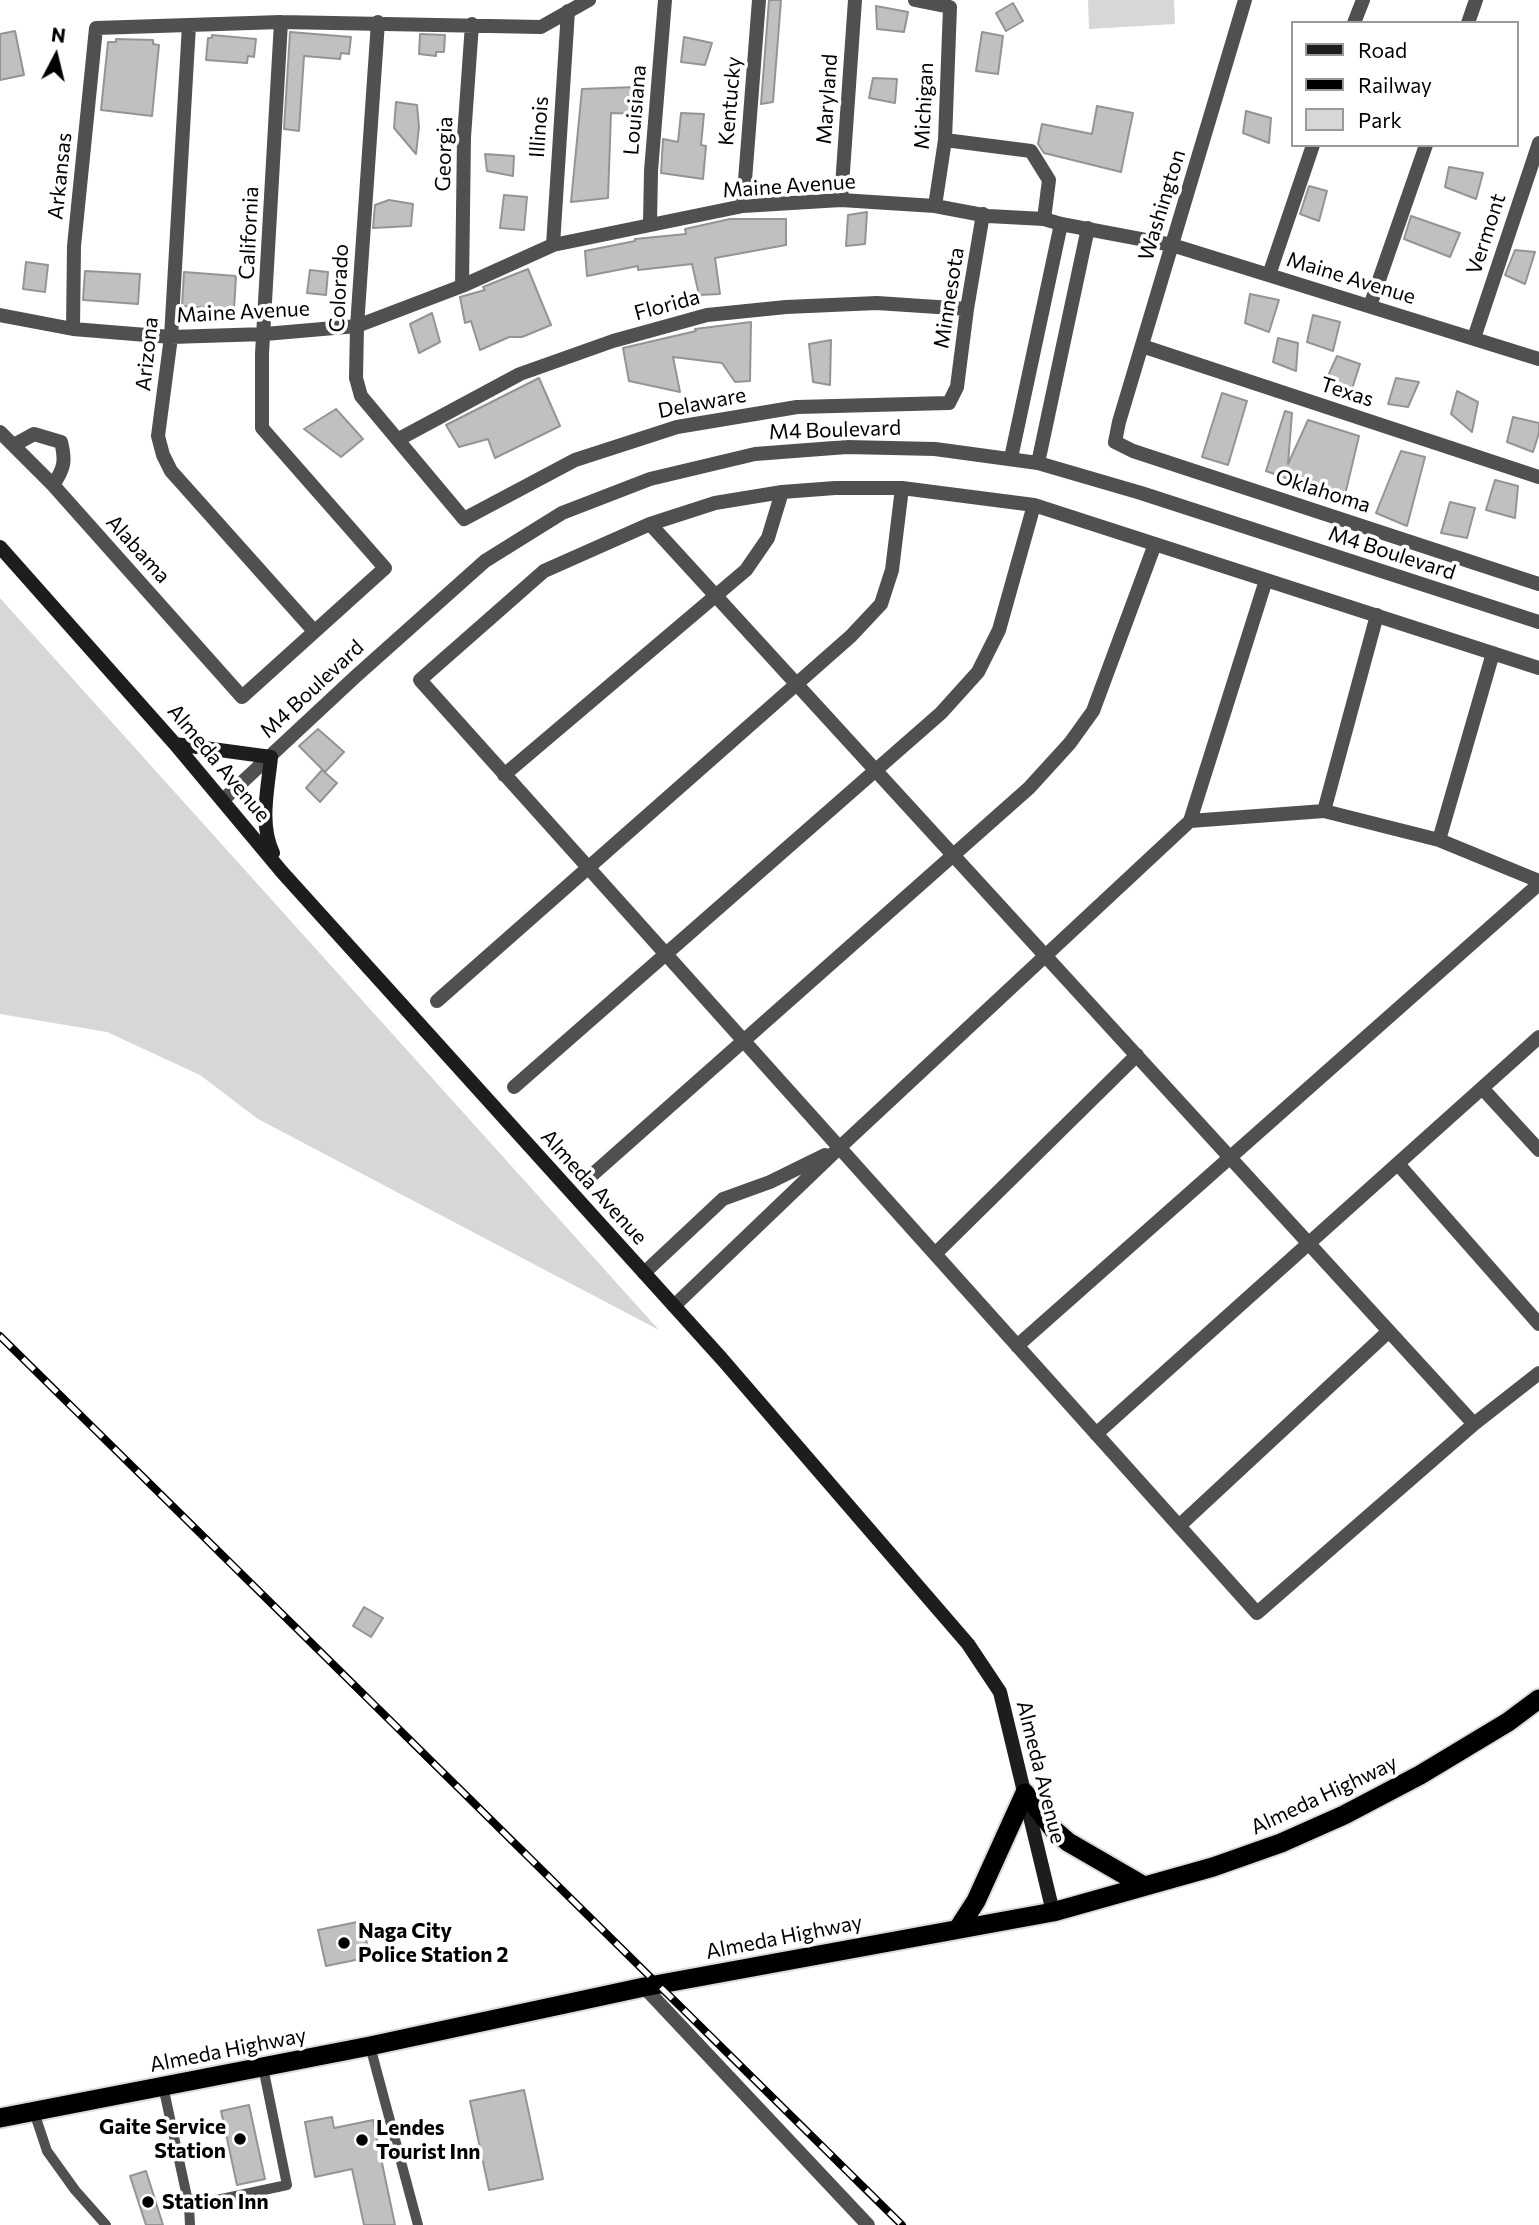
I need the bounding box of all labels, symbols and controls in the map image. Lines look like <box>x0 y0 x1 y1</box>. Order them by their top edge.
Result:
north arrow <box>21 21 91 91</box>
legend <box>1290 21 1518 147</box>
text: N <box>50 22 67 47</box>
text: Road <box>1358 37 1407 62</box>
street label: Maryland <box>811 53 843 145</box>
street label: Kentucky <box>714 55 746 147</box>
street label: Michigan <box>909 62 939 150</box>
street label: Louisiana <box>618 64 652 156</box>
text: Railway <box>1358 72 1432 97</box>
street label: Illinois <box>524 95 554 159</box>
text: Park <box>1358 107 1402 132</box>
street label: Georgia <box>430 116 458 192</box>
street label: Arkansas <box>43 131 77 221</box>
street label: Washington <box>1133 146 1191 264</box>
street label: Maine Avenue <box>722 169 856 203</box>
street label: California <box>234 186 264 280</box>
street label: Vermont <box>1461 190 1511 278</box>
street label: Colorado <box>324 243 354 333</box>
street label: Minnesota <box>929 246 969 350</box>
street label: Maine Avenue <box>1284 246 1418 310</box>
street label: Florida <box>631 284 703 326</box>
street label: Maine Avenue <box>176 296 310 328</box>
street label: Arizona <box>131 316 163 392</box>
street label: Texas <box>1317 372 1377 412</box>
street label: Delaware <box>656 382 748 424</box>
street label: M4 Boulevard <box>768 415 902 445</box>
street label: Oklahoma <box>1272 464 1374 518</box>
street label: Alabama <box>101 510 175 588</box>
street label: M4 Boulevard <box>1325 521 1459 585</box>
street label: M4 Boulevard <box>255 635 369 743</box>
street label: Almeda Avenue <box>162 699 276 827</box>
street label: Almeda Avenue <box>536 1124 652 1250</box>
street label: Almeda Avenue <box>1011 1698 1071 1846</box>
street label: Almeda Highway <box>1247 1750 1401 1840</box>
street label: Almeda Highway <box>704 1909 864 1965</box>
place label: Naga City Police Station 2 <box>358 1918 508 1968</box>
marker: Naga City Police Station 2 <box>336 1935 352 1951</box>
street label: Almeda Highway <box>148 2022 308 2078</box>
place label: Gaite Service Station <box>99 2114 226 2164</box>
place label: Lendes Tourist Inn <box>376 2115 480 2165</box>
marker: Gaite Service Station <box>232 2131 248 2147</box>
marker: Lendes Tourist Inn <box>354 2132 370 2148</box>
place label: Station Inn <box>162 2189 269 2215</box>
marker: Station Inn <box>140 2194 156 2210</box>

